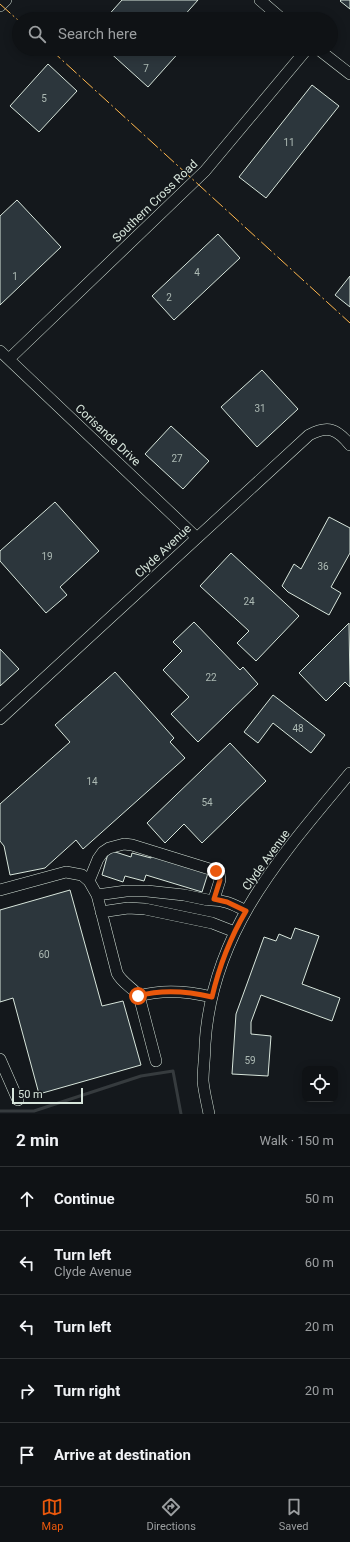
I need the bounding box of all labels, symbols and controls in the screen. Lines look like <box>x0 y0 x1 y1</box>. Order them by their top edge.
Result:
search box <box>12 12 338 56</box>
icon: search <box>26 23 48 45</box>
text: Search here <box>58 25 137 43</box>
house number: 7 <box>143 63 149 74</box>
house number: 5 <box>41 93 47 104</box>
house number: 11 <box>283 137 295 148</box>
street label: Southern Cross Road <box>110 157 200 245</box>
house number: 4 <box>194 267 200 278</box>
house number: 1 <box>12 271 18 282</box>
house number: 2 <box>166 292 172 303</box>
street label: Corisande Drive <box>72 401 144 469</box>
house number: 31 <box>254 403 266 414</box>
house number: 27 <box>171 453 183 464</box>
street label: Clyde Avenue <box>132 521 194 581</box>
house number: 19 <box>41 551 53 562</box>
house number: 36 <box>317 561 329 572</box>
house number: 24 <box>243 596 255 607</box>
house number: 22 <box>205 672 217 683</box>
house number: 48 <box>292 723 304 734</box>
house number: 14 <box>86 776 98 787</box>
house number: 54 <box>201 797 213 808</box>
street label: Clyde Avenue <box>239 827 293 893</box>
route end <box>207 862 225 880</box>
house number: 60 <box>38 949 50 960</box>
route start <box>129 987 147 1005</box>
house number: 59 <box>244 1055 256 1066</box>
map controls <box>302 1066 338 1102</box>
button: locate <box>302 1066 338 1102</box>
scale bar <box>12 1086 83 1105</box>
text: 50 m <box>18 1088 43 1101</box>
text: 2 min <box>16 1130 59 1150</box>
text: Walk · 150 m <box>259 1133 334 1148</box>
icon: ahead <box>16 1188 38 1210</box>
text: Continue <box>54 1190 115 1208</box>
text: 50 m <box>305 1191 334 1206</box>
text: Turn left <box>54 1246 111 1264</box>
icon: left <box>16 1252 38 1274</box>
text: 60 m <box>305 1255 334 1270</box>
text: Clyde Avenue <box>54 1264 132 1279</box>
icon: left <box>16 1316 38 1338</box>
text: Turn left <box>54 1318 111 1336</box>
text: 20 m <box>305 1319 334 1334</box>
icon: right <box>16 1380 38 1402</box>
text: Turn right <box>54 1382 120 1400</box>
text: 20 m <box>305 1383 334 1398</box>
icon: arrive <box>16 1444 38 1466</box>
text: Arrive at destination <box>54 1446 191 1464</box>
tab: Map <box>41 1496 63 1533</box>
tab: Directions <box>146 1496 196 1533</box>
tab: Saved <box>279 1496 309 1533</box>

